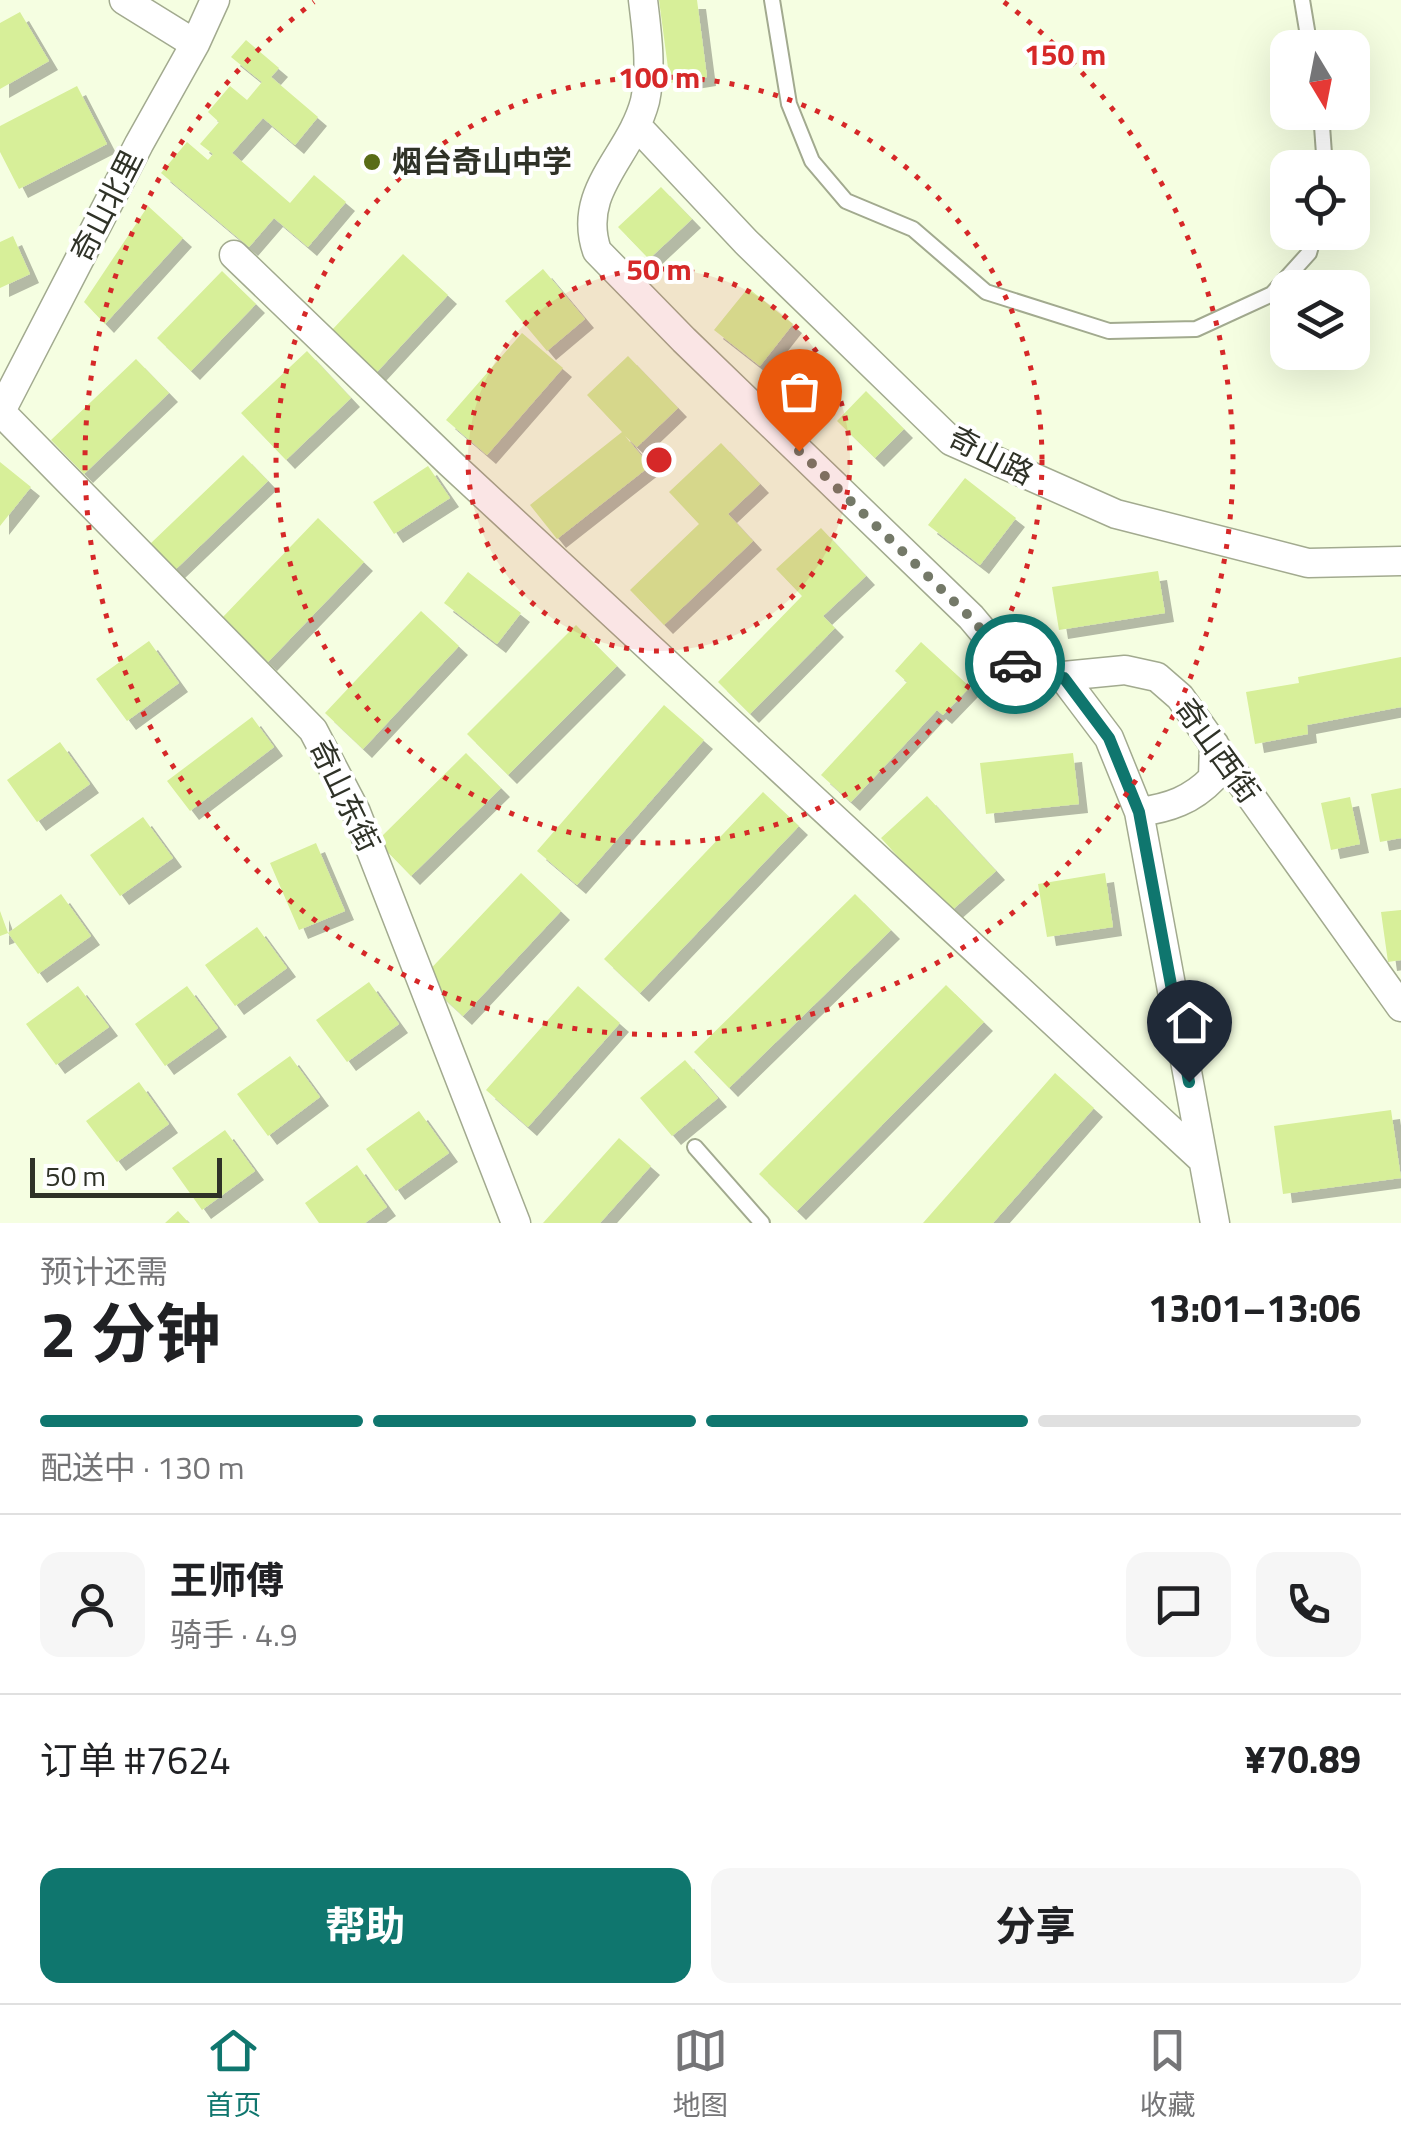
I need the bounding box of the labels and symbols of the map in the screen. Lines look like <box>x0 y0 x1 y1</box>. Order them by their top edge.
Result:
north arrow <box>1270 30 1370 130</box>
text: 150 m <box>1024 31 1106 77</box>
text: 100 m <box>618 54 700 100</box>
place label: 烟台奇山中学 <box>392 138 572 184</box>
street label: 奇山北里 <box>58 142 154 269</box>
marker: 烟台奇山中学 <box>361 151 383 173</box>
text: 50 m <box>626 246 692 292</box>
pin <box>757 349 842 452</box>
street label: 奇山路 <box>941 414 1042 496</box>
centre of rings <box>641 442 677 478</box>
courier <box>965 614 1065 714</box>
street label: 奇山西街 <box>1164 688 1272 812</box>
street label: 奇山东街 <box>298 732 392 860</box>
pin <box>1147 980 1232 1083</box>
scale bar <box>30 1153 222 1198</box>

